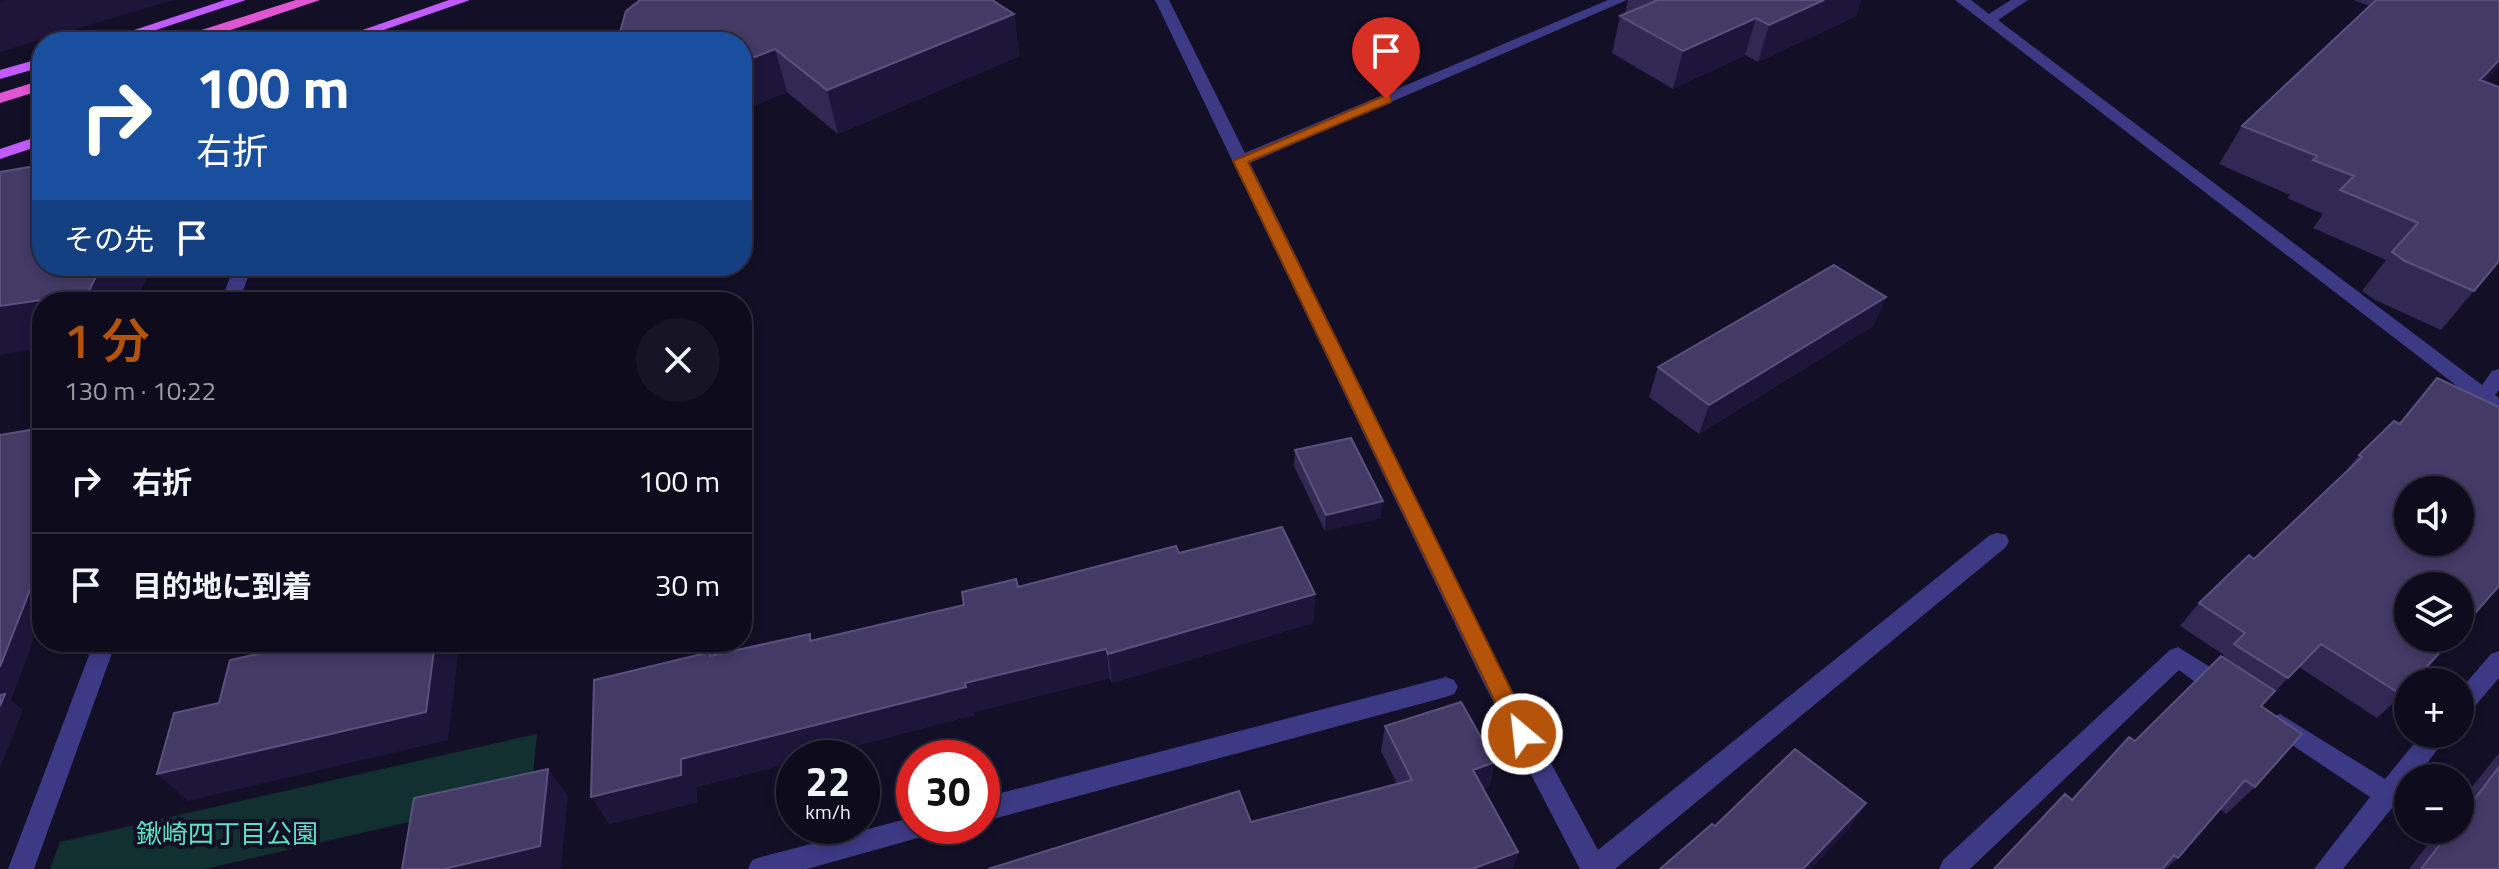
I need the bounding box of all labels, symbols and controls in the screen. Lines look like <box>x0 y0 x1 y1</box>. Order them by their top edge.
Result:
pin <box>1352 17 1420 99</box>
icon: arrive <box>1364 29 1408 73</box>
text: 100 m <box>196 45 349 130</box>
icon: right <box>64 64 168 168</box>
text: 右折 <box>196 123 268 178</box>
text: その先 <box>64 216 154 262</box>
icon: arrive <box>170 216 214 260</box>
text: 1 分 <box>64 304 149 377</box>
button: close <box>636 318 720 402</box>
text: 130 m · 10:22 <box>64 371 216 410</box>
text: 100 m <box>638 458 720 504</box>
icon: right <box>64 459 108 503</box>
text: 右折 <box>132 459 192 505</box>
map controls <box>2394 476 2474 844</box>
button: sound <box>2394 476 2474 556</box>
text: 30 m <box>655 562 720 608</box>
icon: arrive <box>64 563 108 607</box>
text: 目的地に到着 <box>132 563 312 609</box>
button: layers <box>2394 572 2474 652</box>
button: + <box>2394 668 2474 748</box>
position arrow <box>1480 692 1564 776</box>
speed limit sign: 30 <box>896 740 1000 844</box>
text: 22 <box>806 751 850 812</box>
button: − <box>2394 764 2474 844</box>
text: km/h <box>805 796 851 827</box>
park label: 鍬崎四丁目公園 <box>136 814 318 853</box>

